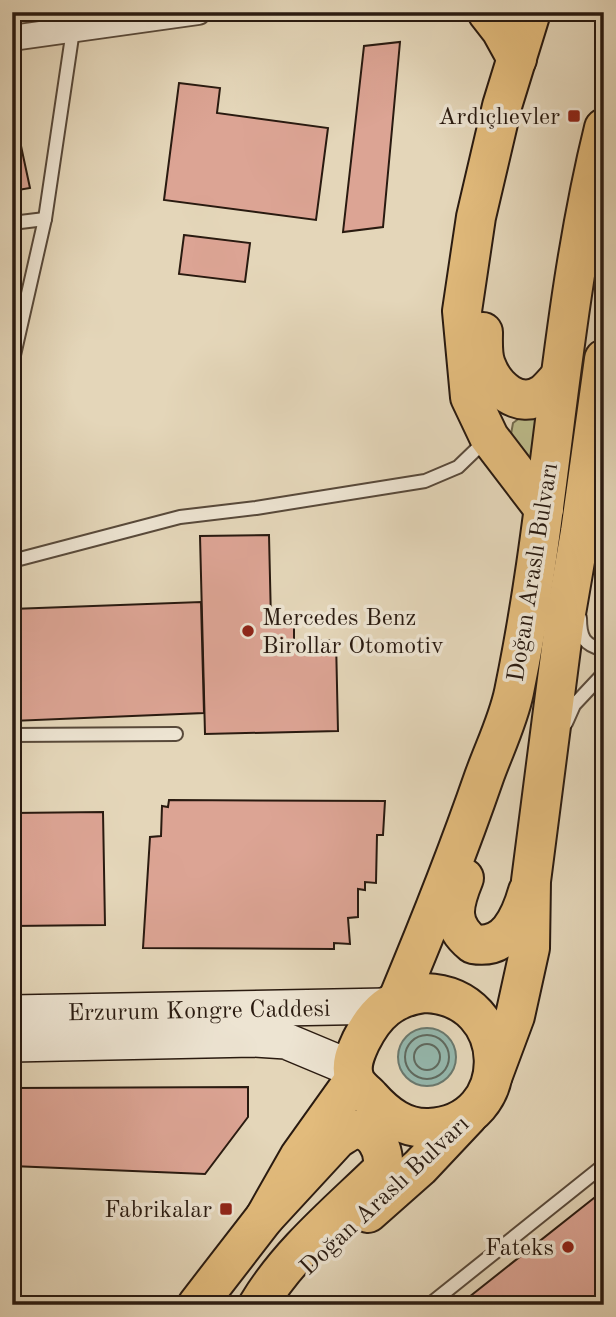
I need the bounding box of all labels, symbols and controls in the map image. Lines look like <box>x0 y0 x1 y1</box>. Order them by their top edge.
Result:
place label: Ardıçlıevler <box>438 106 560 130</box>
marker: Ardıçlıevler <box>566 108 582 124</box>
street label: Doğan Araslı Bulvarı <box>505 461 563 683</box>
place label: Mercedes Benz Birollar Otomotiv <box>262 607 444 659</box>
marker: Mercedes Benz Birollar Otomotiv <box>240 623 256 639</box>
street label: Erzurum Kongre Caddesi <box>67 998 331 1026</box>
street label: Doğan Araslı Bulvarı <box>296 1112 474 1281</box>
place label: Fabrikalar <box>104 1199 212 1223</box>
marker: Fabrikalar <box>218 1201 234 1217</box>
place label: Fateks <box>485 1237 554 1261</box>
marker: Fateks <box>560 1239 576 1255</box>

